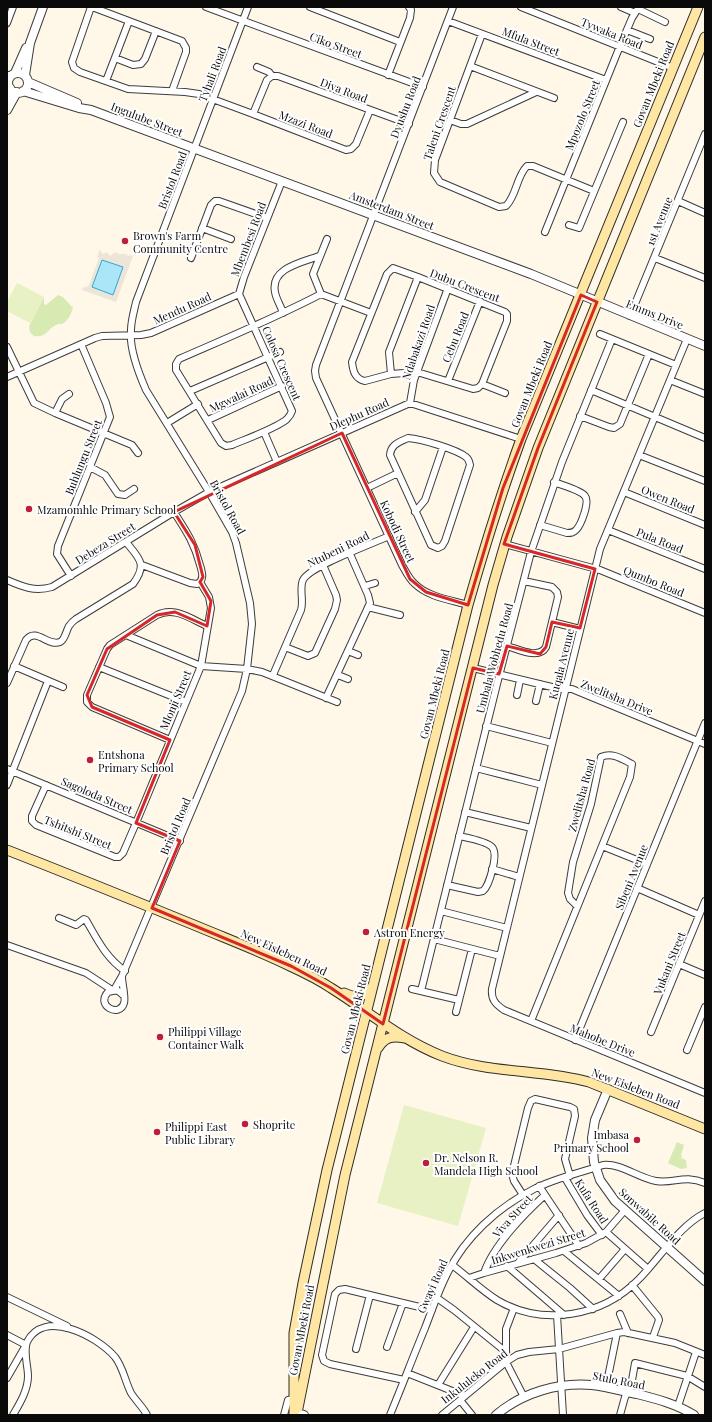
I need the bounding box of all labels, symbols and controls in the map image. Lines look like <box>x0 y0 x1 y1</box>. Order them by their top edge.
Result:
street label: Tywaka Road <box>579 14 646 52</box>
street label: Mfula Street <box>500 23 562 59</box>
street label: Ciko Street <box>308 29 364 61</box>
street label: Govan Mbeki Road <box>629 38 677 130</box>
street label: Tyhali Road <box>195 44 230 104</box>
street label: Dyushu Road <box>386 73 424 140</box>
street label: Diya Road <box>318 74 370 106</box>
street label: Mpozolo Street <box>561 78 603 152</box>
street label: Taleni Crescent <box>419 84 459 162</box>
street label: Ingulube Street <box>109 98 185 140</box>
street label: Mzazi Road <box>277 107 336 141</box>
street label: Bristol Road <box>154 148 190 211</box>
street label: Amsterdam Street <box>347 187 437 233</box>
street label: 1st Avenue <box>642 194 676 248</box>
street label: Mbembesi Road <box>227 199 269 278</box>
place label: Brown's Farm Community Centre <box>133 228 228 256</box>
marker: Brown's Farm Community Centre <box>120 236 130 246</box>
street label: Dubu Crescent <box>428 265 502 305</box>
street label: Mendu Road <box>151 288 214 327</box>
street label: Emms Drive <box>624 296 686 333</box>
street label: Ndabakazi Road <box>398 302 438 382</box>
street label: Cebu Road <box>438 309 472 365</box>
street label: Colosa Crescent <box>259 324 305 403</box>
street label: Govan Mbeki Road <box>507 338 555 430</box>
street label: Mgwalai Road <box>207 372 276 415</box>
street label: Dlephu Road <box>327 394 392 434</box>
street label: Buhlungu Street <box>61 417 105 497</box>
street label: Bristol Road <box>207 477 250 538</box>
street label: Owen Road <box>639 481 698 517</box>
street label: Kobodi Street <box>377 497 419 565</box>
place label: Mzamomhle Primary School <box>37 502 176 517</box>
marker: Mzamomhle Primary School <box>24 504 34 514</box>
street label: Debeza Street <box>72 519 138 567</box>
street label: Pula Road <box>634 524 686 556</box>
street label: Ntubeni Road <box>304 527 372 570</box>
street label: Qumbo Road <box>621 562 687 600</box>
street label: Umbala Wobhedu Road <box>472 601 516 715</box>
street label: Kuqala Avenue <box>545 627 577 701</box>
street label: Govan Mbeki Road <box>416 647 453 741</box>
street label: Mlonji Street <box>156 668 194 732</box>
street label: Zwelitsha Drive <box>579 676 656 719</box>
place label: Entshona Primary School <box>98 747 174 775</box>
marker: Entshona Primary School <box>85 755 95 765</box>
street label: Zwelitsha Road <box>564 756 598 833</box>
street label: Sagoloda Street <box>59 773 135 817</box>
street label: Bristol Road <box>156 795 194 857</box>
street label: Tshitshi Street <box>42 812 114 852</box>
street label: Sibeni Avenue <box>611 842 651 912</box>
street label: New Eisleben Road <box>238 925 330 979</box>
place label: Astron Energy <box>373 925 445 940</box>
marker: Astron Energy <box>361 927 371 937</box>
street label: Vukani Street <box>649 929 688 998</box>
street label: Govan Mbeki Road <box>337 962 374 1056</box>
street label: Mahobe Drive <box>568 1020 638 1060</box>
place label: Philippi Village Container Walk <box>168 1024 244 1052</box>
marker: Philippi Village Container Walk <box>155 1032 165 1042</box>
street label: New Eisleben Road <box>590 1064 683 1112</box>
place label: Shoprite <box>253 1117 296 1132</box>
place label: Philippi East Public Library <box>165 1119 236 1147</box>
marker: Shoprite <box>240 1119 250 1129</box>
marker: Philippi East Public Library <box>152 1127 162 1137</box>
place label: Imbasa Primary School <box>553 1127 630 1155</box>
marker: Imbasa Primary School <box>632 1135 642 1145</box>
place label: Dr. Nelson R. Mandela High School <box>434 1150 538 1178</box>
marker: Dr. Nelson R. Mandela High School <box>421 1158 431 1168</box>
street label: Kufa Road <box>572 1176 612 1227</box>
street label: Sonwabile Road <box>616 1184 684 1248</box>
street label: Viva Street <box>488 1191 535 1241</box>
street label: Inkwenkwezi Street <box>489 1225 587 1267</box>
street label: Gwayi Road <box>413 1256 451 1316</box>
street label: Govan Mbeki Road <box>285 1283 317 1377</box>
street label: Inkululeko Road <box>438 1345 511 1407</box>
street label: Stulo Road <box>592 1368 647 1393</box>

